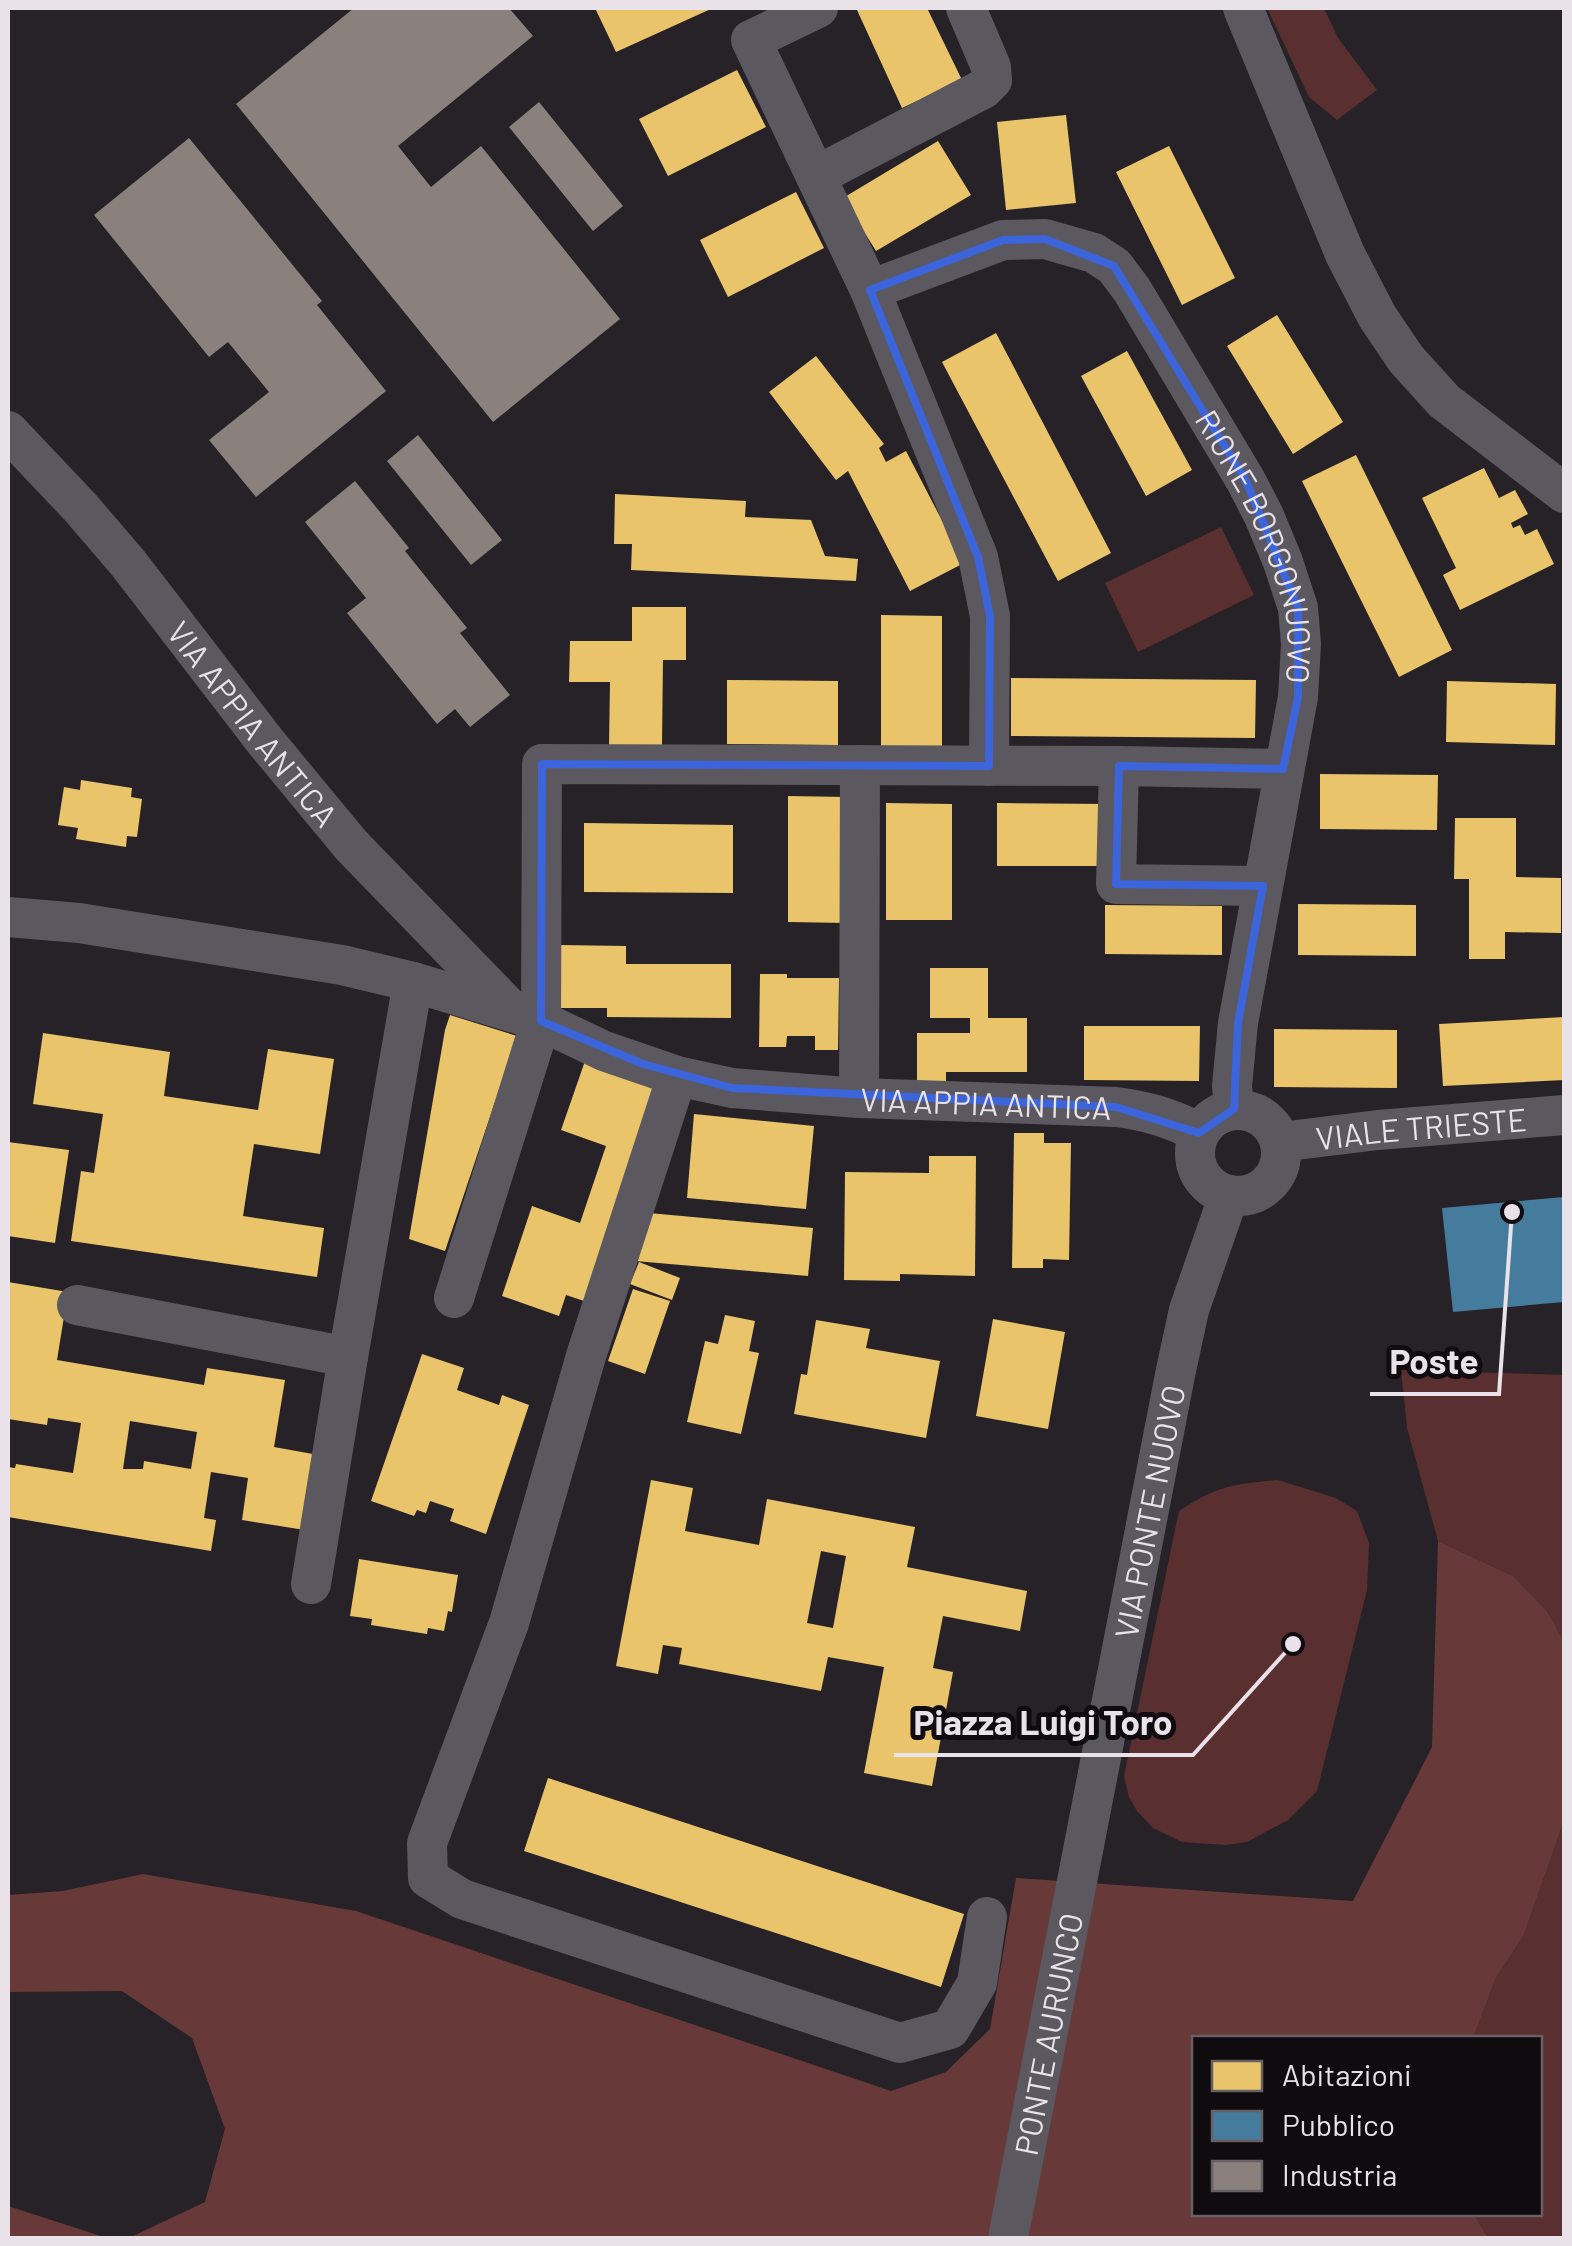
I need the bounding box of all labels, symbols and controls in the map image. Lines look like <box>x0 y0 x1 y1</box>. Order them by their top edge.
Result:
street label: RIONE BORGONUOVO <box>1189 402 1320 685</box>
street label: VIA APPIA ANTICA <box>161 613 346 834</box>
street label: VIA APPIA ANTICA <box>860 1079 1112 1126</box>
street label: VIALE TRIESTE <box>1314 1099 1528 1156</box>
callout: Poste <box>1370 1329 1499 1394</box>
text: Poste <box>1389 1339 1479 1381</box>
street label: VIA PONTE NUOVO <box>1106 1382 1192 1641</box>
callout: Piazza Luigi Toro <box>894 1690 1193 1755</box>
text: Piazza Luigi Toro <box>914 1700 1172 1742</box>
street label: PONTE AURUNCO <box>1006 1910 1090 2158</box>
legend <box>1192 2036 1542 2216</box>
text: Abitazioni <box>1282 2056 1412 2092</box>
text: Pubblico <box>1282 2106 1395 2142</box>
text: Industria <box>1282 2156 1397 2192</box>

